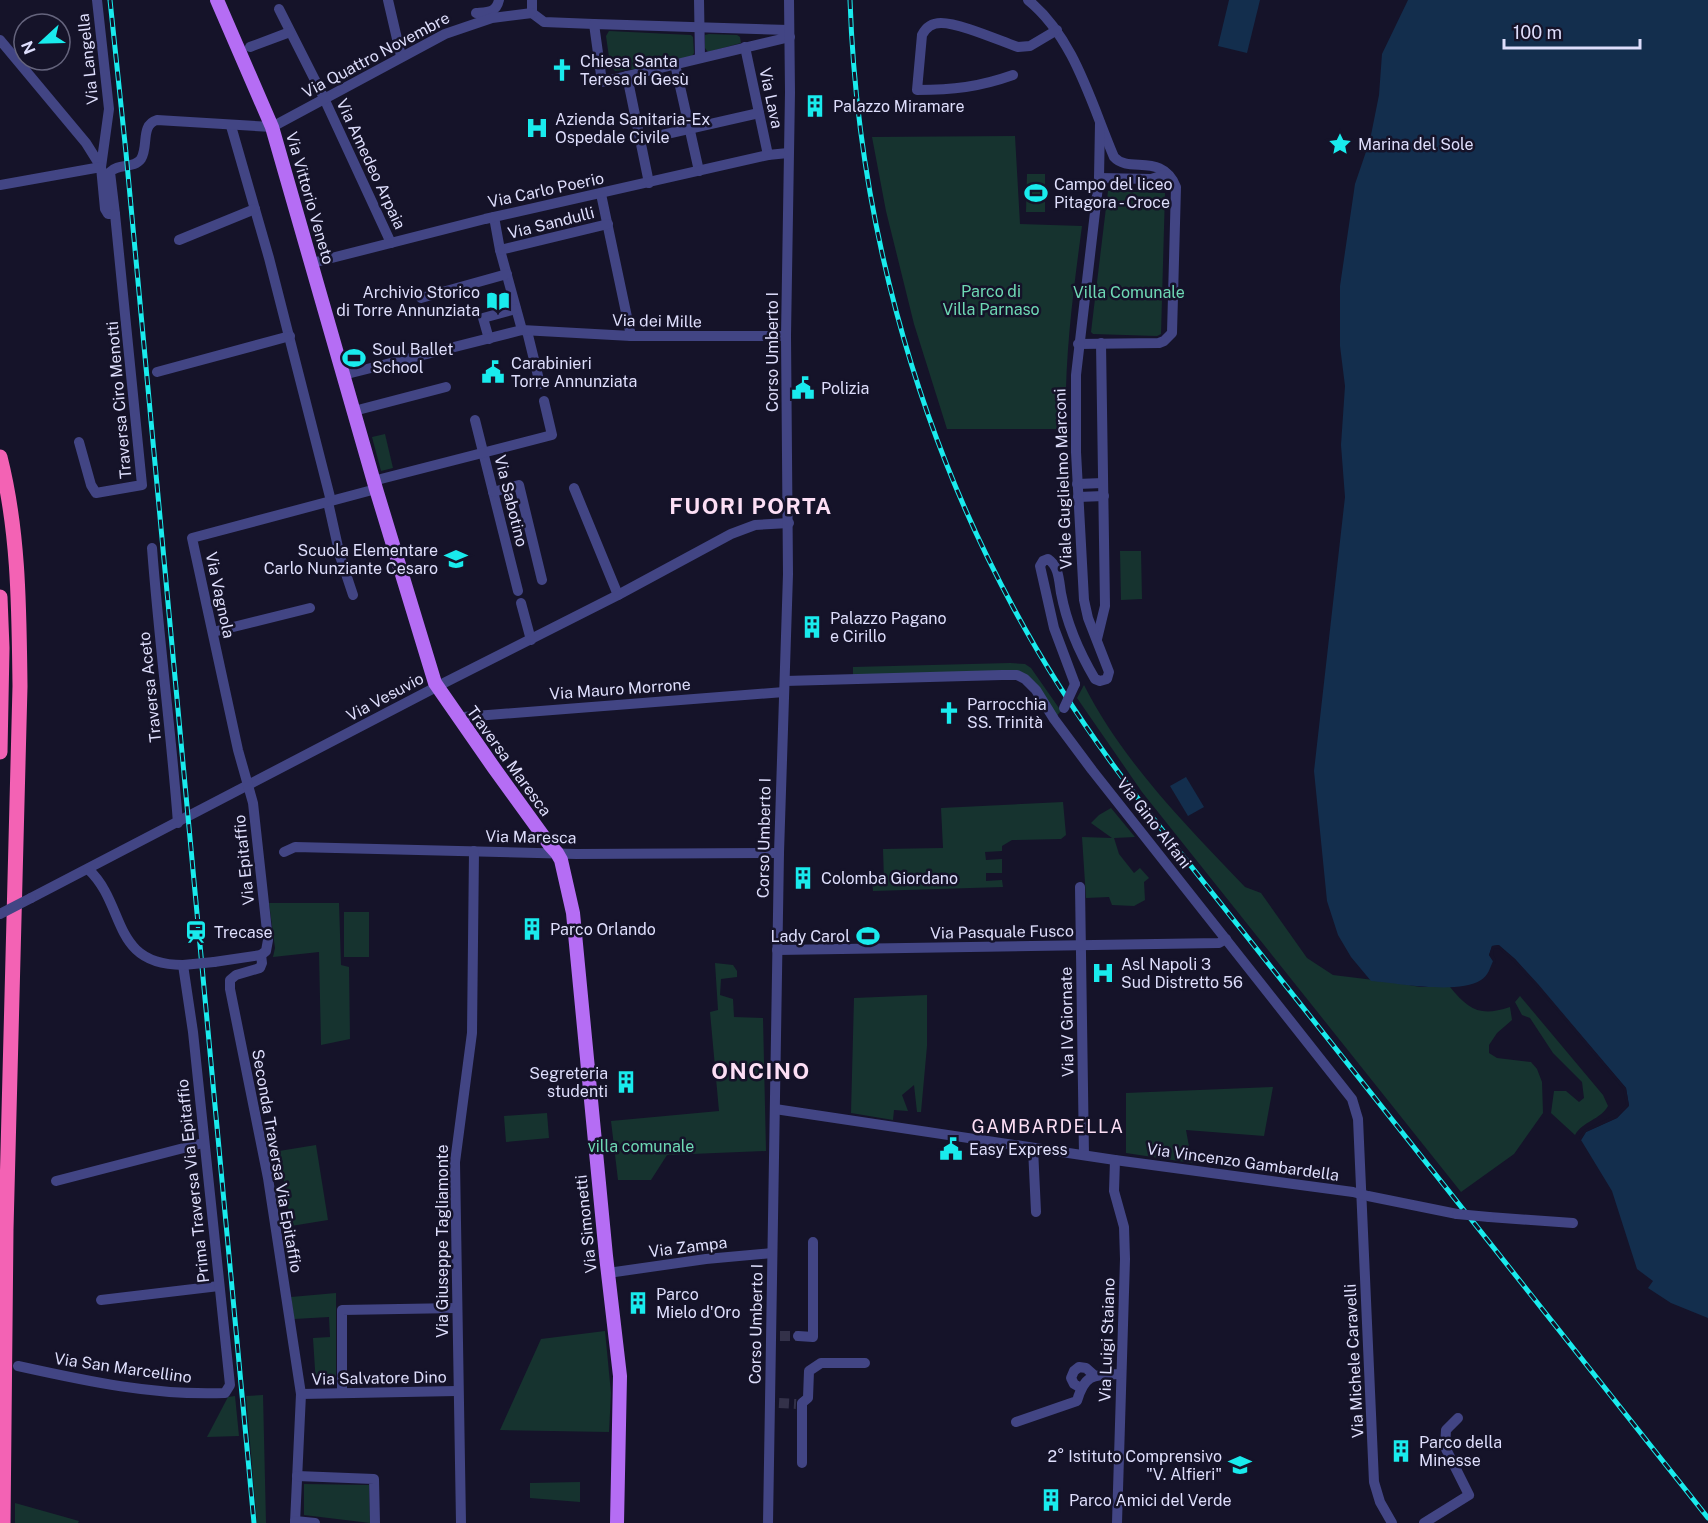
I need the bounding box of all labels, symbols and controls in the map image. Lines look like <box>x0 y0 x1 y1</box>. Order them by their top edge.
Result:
street label: Via Quattro Novembre <box>299 8 453 102</box>
north arrow <box>12 12 72 72</box>
scale bar <box>1504 12 1640 50</box>
street label: Via Langella <box>74 13 102 105</box>
text: 100 m <box>1513 22 1562 43</box>
text: N <box>17 38 40 57</box>
place label: Chiesa Santa Teresa di Gesù <box>580 52 689 89</box>
church icon: Chiesa Santa Teresa di Gesù <box>549 57 575 83</box>
street label: Via Lava <box>755 66 787 130</box>
building icon: Palazzo Miramare <box>802 93 828 119</box>
street label: Via Amedeo Arpaia <box>332 96 410 232</box>
place label: Palazzo Miramare <box>833 97 965 116</box>
place label: Azienda Sanitaria-Ex Ospedale Civile <box>555 110 710 147</box>
hospital icon: Azienda Sanitaria-Ex Ospedale Civile <box>524 115 550 141</box>
street label: Via Vittorio Veneto <box>282 130 338 266</box>
place icon: Marina del Sole <box>1327 131 1353 157</box>
place label: Marina del Sole <box>1358 135 1474 154</box>
street label: Via Carlo Poerio <box>486 168 606 212</box>
place label: Campo del liceo Pitagora - Croce <box>1054 175 1173 212</box>
sports icon: Campo del liceo Pitagora - Croce <box>1023 180 1049 206</box>
street label: Via Sandulli <box>506 203 596 243</box>
park label: Parco di Villa Parnaso <box>942 282 1040 319</box>
place label: Archivio Storico di Torre Annunziata <box>336 283 480 320</box>
park label: Villa Comunale <box>1073 283 1185 302</box>
library icon: Archivio Storico di Torre Annunziata <box>485 288 511 314</box>
street label: Corso Umberto I <box>763 292 782 412</box>
street label: Via dei Mille <box>612 311 702 331</box>
street label: Traversa Ciro Menotti <box>103 320 135 480</box>
place label: Soul Ballet School <box>372 340 453 377</box>
sports icon: Soul Ballet School <box>341 345 367 371</box>
place label: Carabinieri Torre Annunziata <box>511 354 637 391</box>
public building icon: Carabinieri Torre Annunziata <box>480 359 506 385</box>
public building icon: Polizia <box>790 375 816 401</box>
place label: Polizia <box>821 379 869 398</box>
street label: Viale Guglielmo Marconi <box>1050 388 1076 570</box>
street label: Via Sabotino <box>490 453 532 549</box>
district label: FUORI PORTA <box>669 493 833 519</box>
place label: Scuola Elementare Carlo Nunziante Cesaro <box>264 541 438 578</box>
school or university icon: Scuola Elementare Carlo Nunziante Cesaro <box>443 546 469 572</box>
street label: Via Vagnola <box>202 550 238 640</box>
place label: Palazzo Pagano e Cirillo <box>830 609 947 646</box>
building icon: Palazzo Pagano e Cirillo <box>799 614 825 640</box>
street label: Traversa Aceto <box>135 631 165 743</box>
street label: Via Vesuvio <box>343 669 427 725</box>
street label: Via Mauro Morrone <box>549 675 691 703</box>
place label: Parrocchia SS. Trinità <box>967 695 1047 732</box>
church icon: Parrocchia SS. Trinità <box>936 700 962 726</box>
street label: Traversa Maresca <box>463 702 555 820</box>
street label: Via Gino Alfani <box>1113 774 1195 872</box>
street label: Corso Umberto I <box>753 778 775 898</box>
street label: Via Epitaffio <box>230 814 258 906</box>
street label: Via Maresca <box>485 827 577 847</box>
building icon: Colomba Giordano <box>790 865 816 891</box>
place label: Colomba Giordano <box>821 869 958 888</box>
building icon: Parco Orlando <box>519 916 545 942</box>
station icon: Trecase <box>183 919 209 945</box>
place label: Parco Orlando <box>550 920 656 939</box>
street label: Via Pasquale Fusco <box>930 921 1074 943</box>
place label: Trecase <box>214 923 273 942</box>
sports icon: Lady Carol <box>855 923 881 949</box>
place label: Lady Carol <box>770 927 850 946</box>
place label: Asl Napoli 3 Sud Distretto 56 <box>1121 955 1243 992</box>
hospital icon: Asl Napoli 3 Sud Distretto 56 <box>1090 960 1116 986</box>
street label: Via IV Giornate <box>1057 967 1077 1077</box>
street label: Seconda Traversa Via Epitaffio <box>248 1048 306 1274</box>
district label: ONCINO <box>711 1058 811 1084</box>
place label: Segreteria studenti <box>529 1064 608 1101</box>
building icon: Segreteria studenti <box>613 1069 639 1095</box>
street label: Prima Traversa Via Epitaffio <box>173 1078 213 1284</box>
district label: GAMBARDELLA <box>971 1116 1125 1137</box>
public building icon: Easy Express <box>938 1136 964 1162</box>
park label: villa comunale <box>588 1137 694 1156</box>
street label: Via Vincenzo Gambardella <box>1146 1139 1340 1185</box>
place label: Easy Express <box>969 1140 1068 1159</box>
street label: Via Giuseppe Tagliamonte <box>433 1144 452 1338</box>
street label: Via Simonetti <box>571 1174 601 1274</box>
street label: Via Zampa <box>648 1233 728 1261</box>
street label: Corso Umberto I <box>745 1264 767 1384</box>
street label: Via Luigi Staiano <box>1095 1278 1119 1402</box>
street label: Via Michele Caravelli <box>1340 1283 1368 1439</box>
place label: Parco Mielo d'Oro <box>656 1285 740 1322</box>
building icon: Parco Mielo d'Oro <box>625 1290 651 1316</box>
street label: Via San Marcellino <box>53 1349 193 1387</box>
street label: Via Salvatore Dino <box>311 1367 447 1389</box>
place label: Parco della Minesse <box>1419 1433 1502 1470</box>
building icon: Parco della Minesse <box>1388 1438 1414 1464</box>
place label: 2° Istituto Comprensivo "V. Alfieri" <box>1048 1447 1222 1484</box>
school or university icon: 2° Istituto Comprensivo "V. Alfieri" <box>1227 1452 1253 1478</box>
building icon: Parco Amici del Verde <box>1038 1487 1064 1513</box>
place label: Parco Amici del Verde <box>1069 1491 1232 1510</box>

